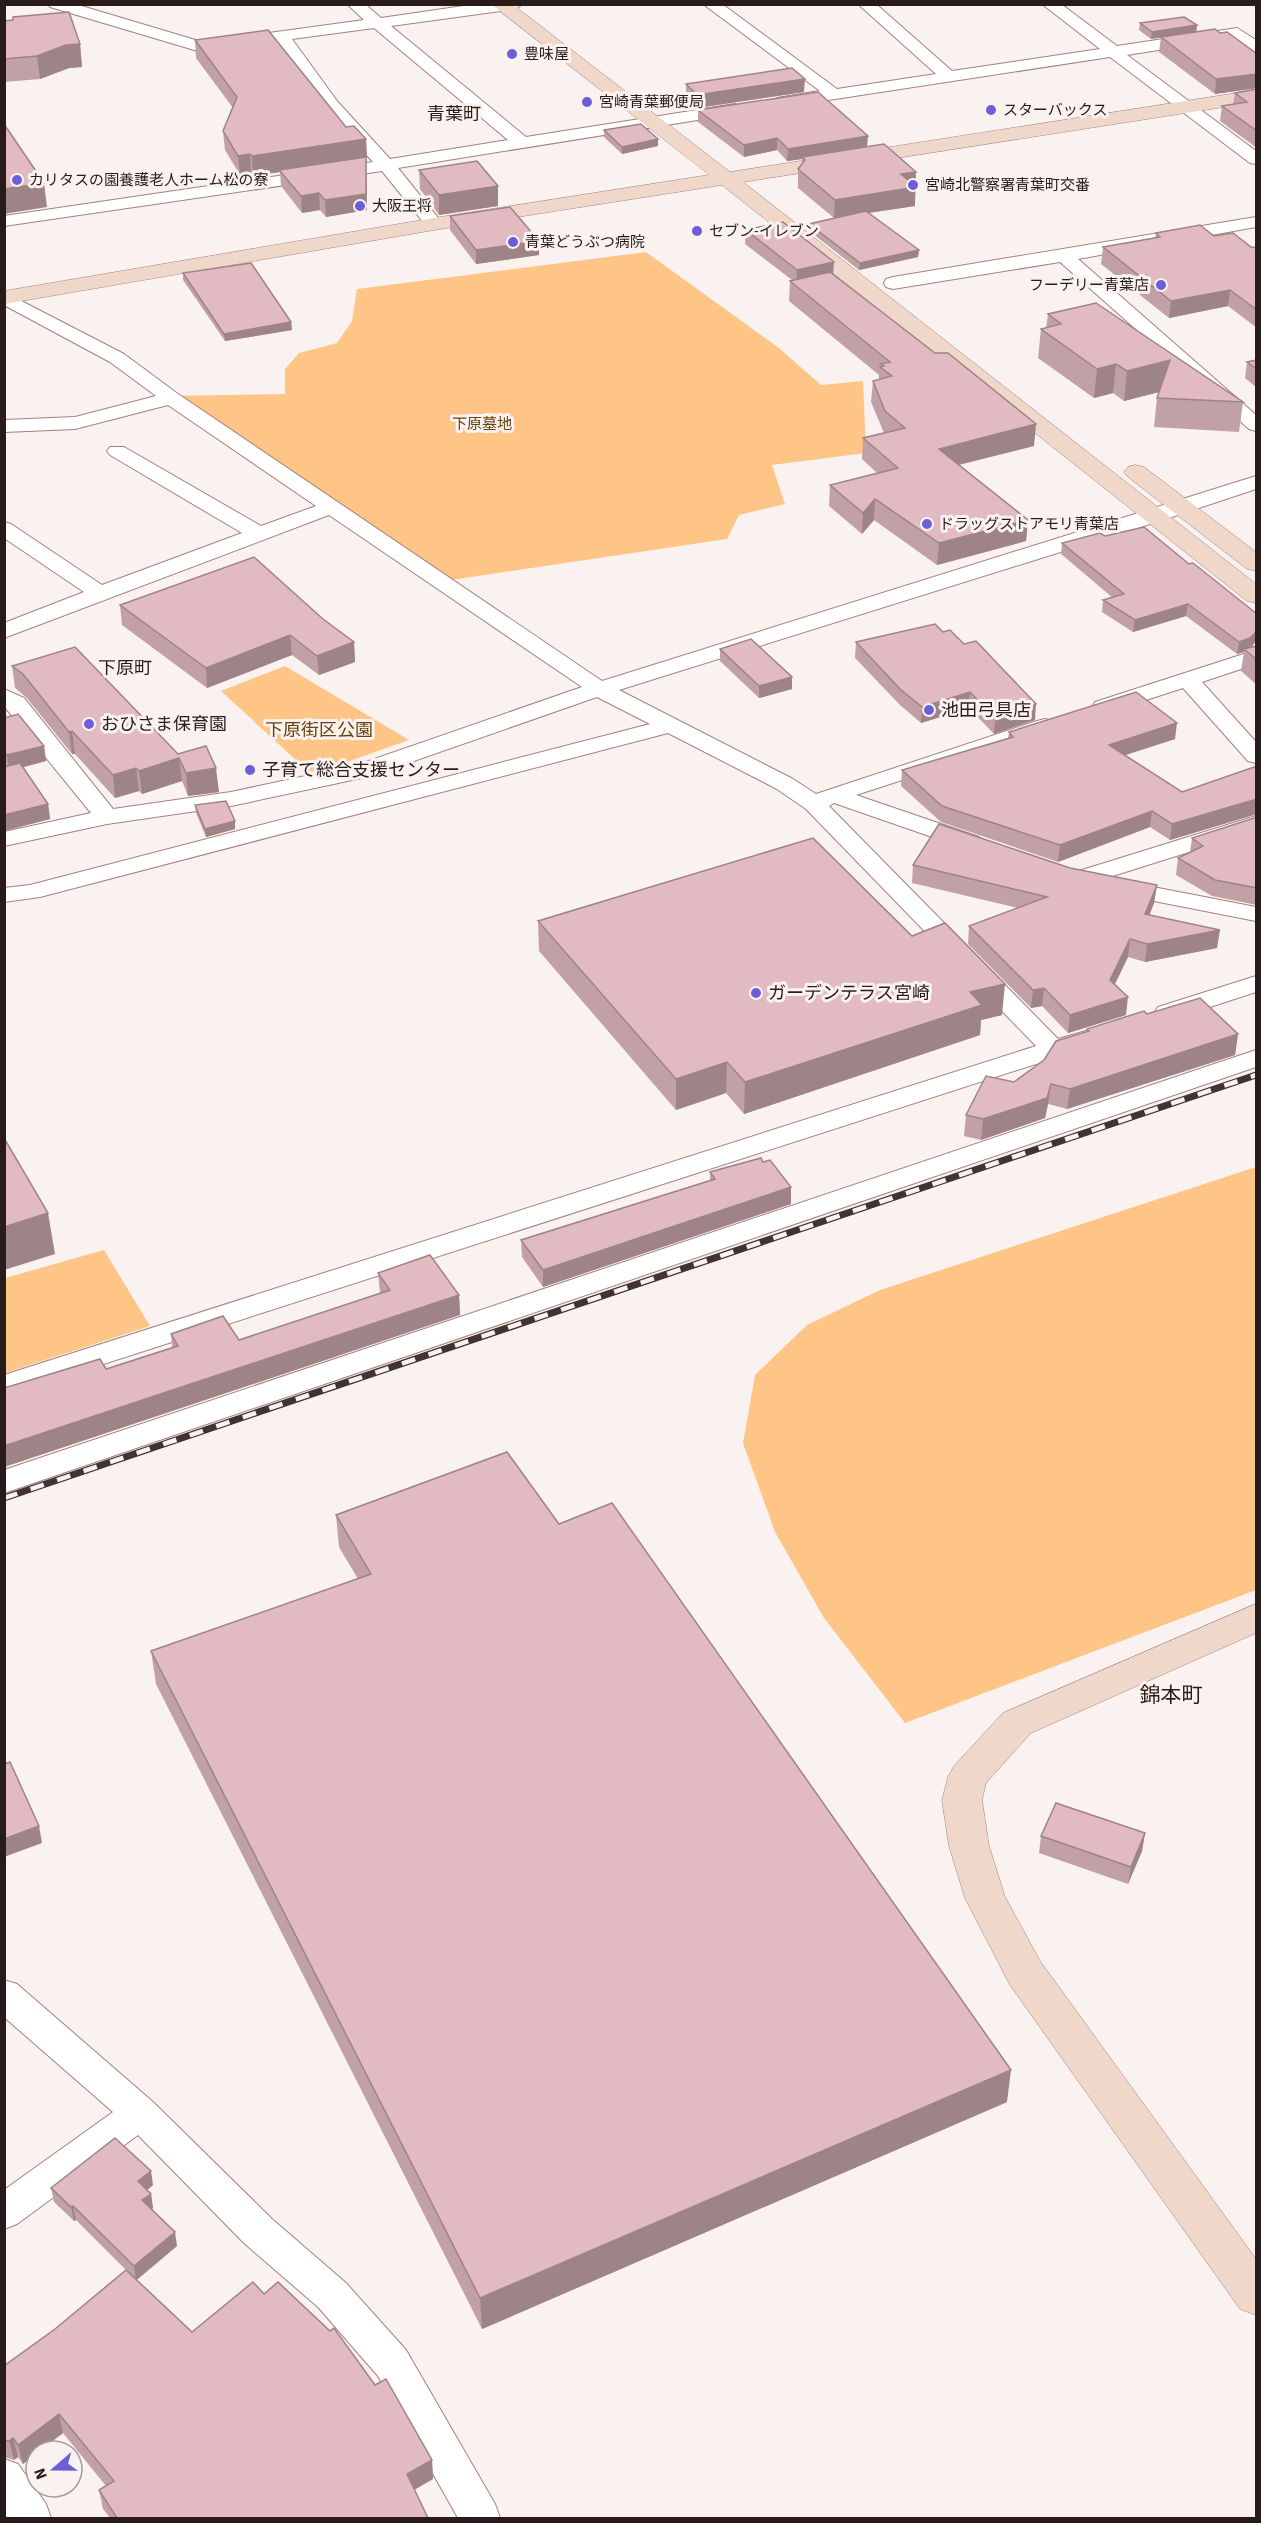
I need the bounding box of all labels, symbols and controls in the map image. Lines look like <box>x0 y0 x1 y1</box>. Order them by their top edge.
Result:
place label: 豊味屋 <box>524 44 569 65</box>
marker: 豊味屋 <box>505 47 519 61</box>
place label: 宮崎青葉郵便局 <box>599 92 704 113</box>
marker: 宮崎青葉郵便局 <box>580 95 594 109</box>
place label: スターバックス <box>1003 100 1107 121</box>
district label: 青葉町 <box>427 102 481 127</box>
marker: スターバックス <box>984 103 998 117</box>
place label: カリタスの園養護老人ホーム松の寮 <box>29 170 269 191</box>
marker: カリタスの園養護老人ホーム松の寮 <box>10 173 24 187</box>
place label: 宮崎北警察署青葉町交番 <box>925 175 1090 196</box>
marker: 宮崎北警察署青葉町交番 <box>906 178 920 192</box>
place label: 大阪王将 <box>372 196 432 217</box>
marker: 大阪王将 <box>353 199 367 213</box>
place label: セブン-イレブン <box>709 221 819 242</box>
marker: セブン-イレブン <box>690 224 704 238</box>
place label: 青葉どうぶつ病院 <box>525 232 645 253</box>
marker: 青葉どうぶつ病院 <box>506 235 520 249</box>
place label: フーデリー青葉店 <box>1029 275 1149 296</box>
marker: フーデリー青葉店 <box>1154 278 1168 292</box>
park label: 下原墓地 <box>452 414 512 435</box>
place label: ドラッグストアモリ青葉店 <box>939 514 1119 535</box>
marker: ドラッグストアモリ青葉店 <box>920 517 934 531</box>
district label: 下原町 <box>98 656 152 681</box>
place label: 池田弓具店 <box>941 698 1031 723</box>
marker: 池田弓具店 <box>922 703 936 717</box>
place label: おひさま保育園 <box>101 712 227 737</box>
marker: おひさま保育園 <box>82 717 96 731</box>
park label: 下原街区公園 <box>265 718 373 743</box>
place label: 子育て総合支援センター <box>262 758 460 783</box>
marker: 子育て総合支援センター <box>243 763 257 777</box>
place label: ガーデンテラス宮崎 <box>768 981 930 1006</box>
marker: ガーデンテラス宮崎 <box>749 986 763 1000</box>
district label: 錦本町 <box>1140 1680 1203 1710</box>
north arrow <box>24 2439 84 2499</box>
text: N <box>29 2465 53 2483</box>

